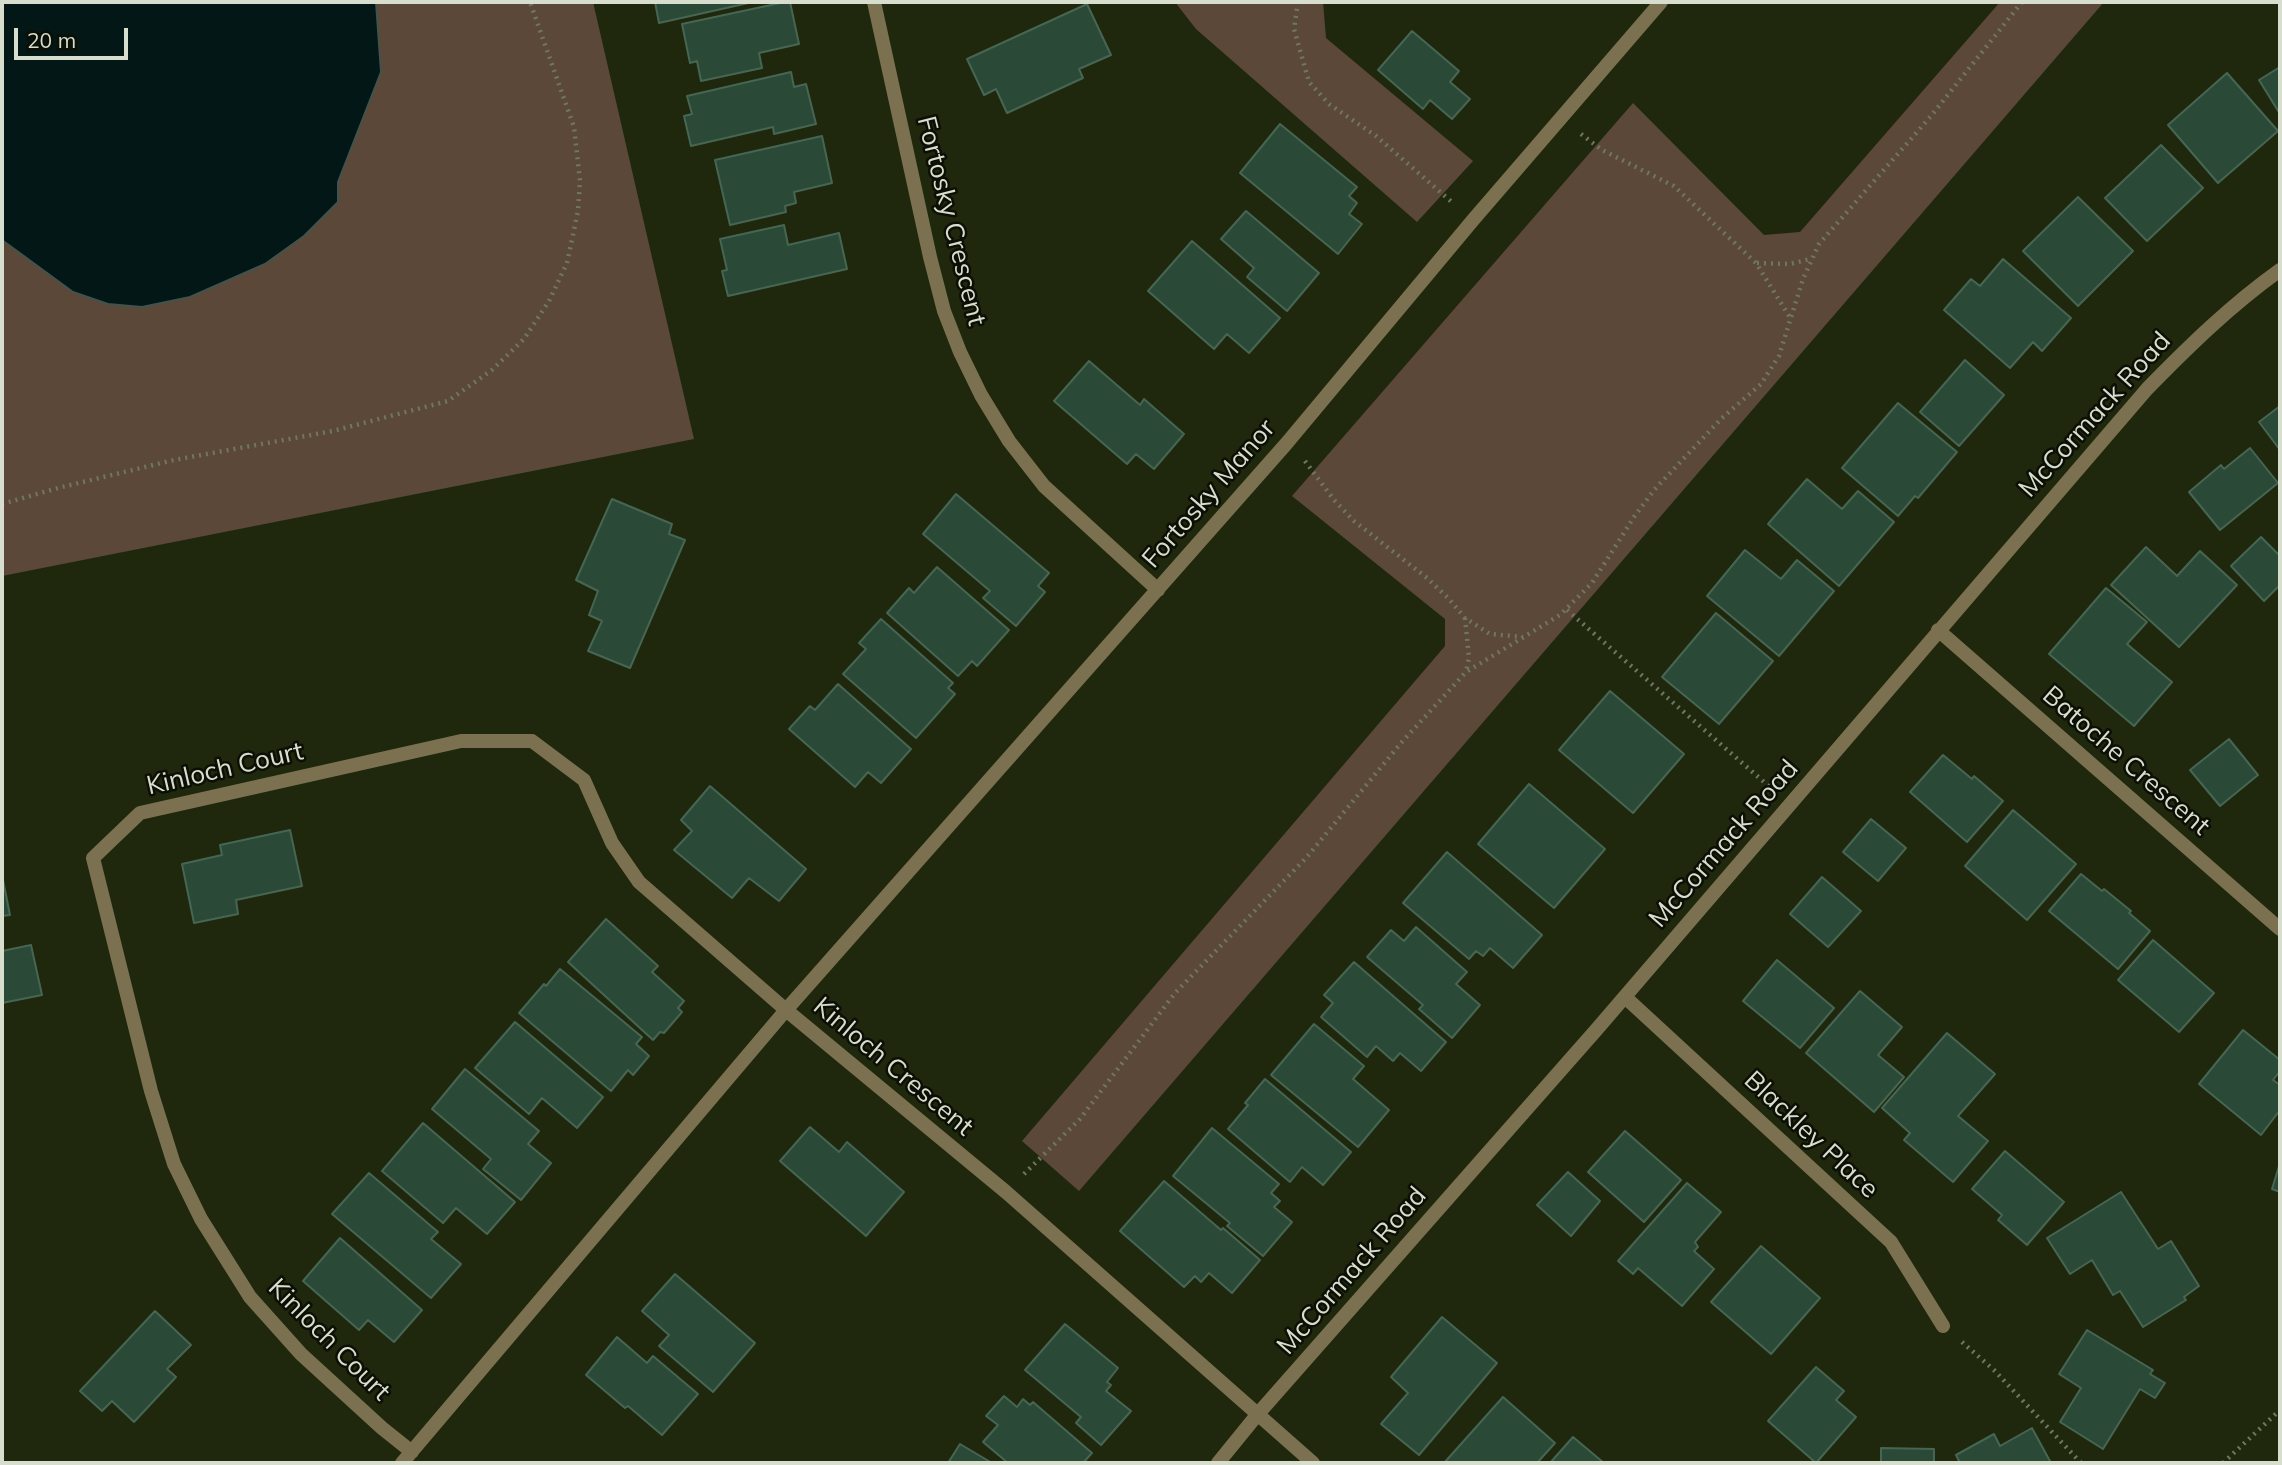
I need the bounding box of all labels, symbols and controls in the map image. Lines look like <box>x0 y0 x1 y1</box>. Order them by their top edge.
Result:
scale bar <box>18 14 131 58</box>
text: 20 m <box>27 27 76 53</box>
street label: Fortosky Crescent <box>910 113 992 329</box>
street label: McCormack Road <box>2013 326 2177 504</box>
street label: Fortosky Manor <box>1136 413 1282 575</box>
street label: Batoche Crescent <box>2036 680 2216 842</box>
street label: Kinloch Court <box>144 736 306 802</box>
street label: McCormack Road <box>1643 754 1805 934</box>
street label: Kinloch Crescent <box>807 991 979 1143</box>
street label: Blackley Place <box>1737 1065 1885 1205</box>
street label: McCormack Road <box>1271 1181 1433 1361</box>
street label: Kinloch Court <box>261 1272 397 1408</box>

